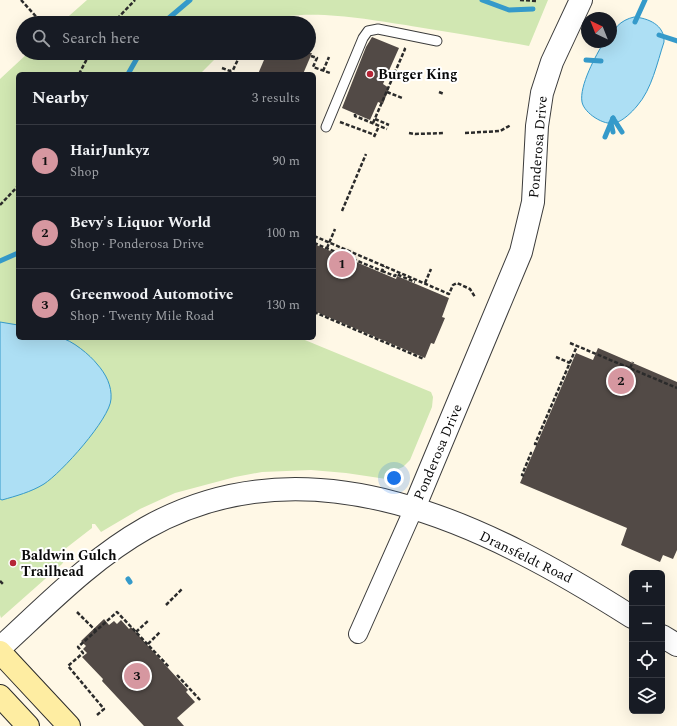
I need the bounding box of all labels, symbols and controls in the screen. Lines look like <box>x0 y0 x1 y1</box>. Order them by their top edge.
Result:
north arrow <box>581 12 617 48</box>
search box <box>16 16 316 60</box>
icon: search <box>30 27 52 49</box>
text: Search here <box>62 27 140 50</box>
place label: Burger King <box>378 64 458 85</box>
marker: Burger King <box>365 69 375 79</box>
text: Nearby <box>32 85 88 111</box>
text: 3 results <box>252 88 300 108</box>
street label: Ponderosa Drive <box>523 95 553 199</box>
text: HairJunkyz <box>70 139 150 162</box>
text: 1 <box>41 151 49 171</box>
text: 90 m <box>273 151 300 171</box>
text: Shop <box>70 162 99 182</box>
text: Bevy's Liquor World <box>70 211 211 234</box>
text: 2 <box>41 223 49 243</box>
text: 100 m <box>266 223 300 243</box>
text: Shop · Ponderosa Drive <box>70 234 204 254</box>
pin: 1 <box>329 249 355 279</box>
text: Greenwood Automotive <box>70 283 233 306</box>
text: 3 <box>41 295 49 315</box>
text: 130 m <box>266 295 300 315</box>
text: Shop · Twenty Mile Road <box>70 306 214 326</box>
pin: 2 <box>608 366 634 396</box>
street label: Ponderosa Drive <box>408 400 468 503</box>
your location <box>384 468 404 488</box>
street label: Dransfeldt Road <box>476 525 576 589</box>
place label: Baldwin Gulch Trailhead <box>21 545 117 582</box>
marker: Baldwin Gulch Trailhead <box>8 558 18 568</box>
map controls <box>629 570 665 714</box>
button: + <box>629 570 665 606</box>
button: − <box>629 606 665 642</box>
button: locate <box>629 642 665 678</box>
pin: 3 <box>124 661 150 691</box>
button: layers <box>629 678 665 714</box>

